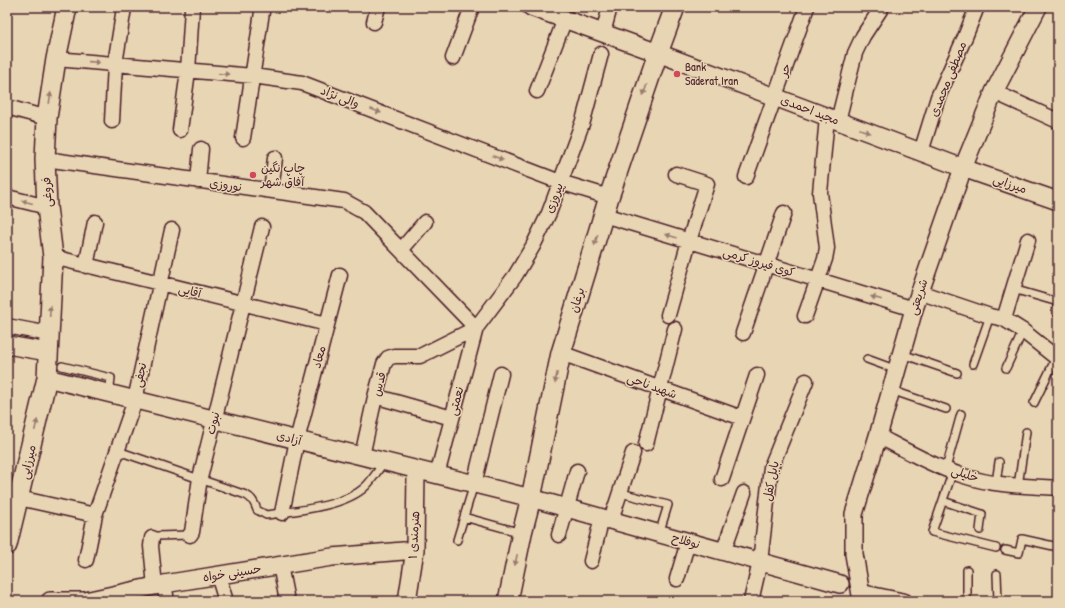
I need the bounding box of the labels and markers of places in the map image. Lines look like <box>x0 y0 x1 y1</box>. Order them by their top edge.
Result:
place label: Bank Saderat Iran <box>685 58 738 89</box>
marker: Bank Saderat Iran <box>672 69 682 79</box>
place label: چاپ نگین آفاق شهر <box>260 159 305 190</box>
marker: چاپ نگین آفاق شهر <box>248 170 258 180</box>

